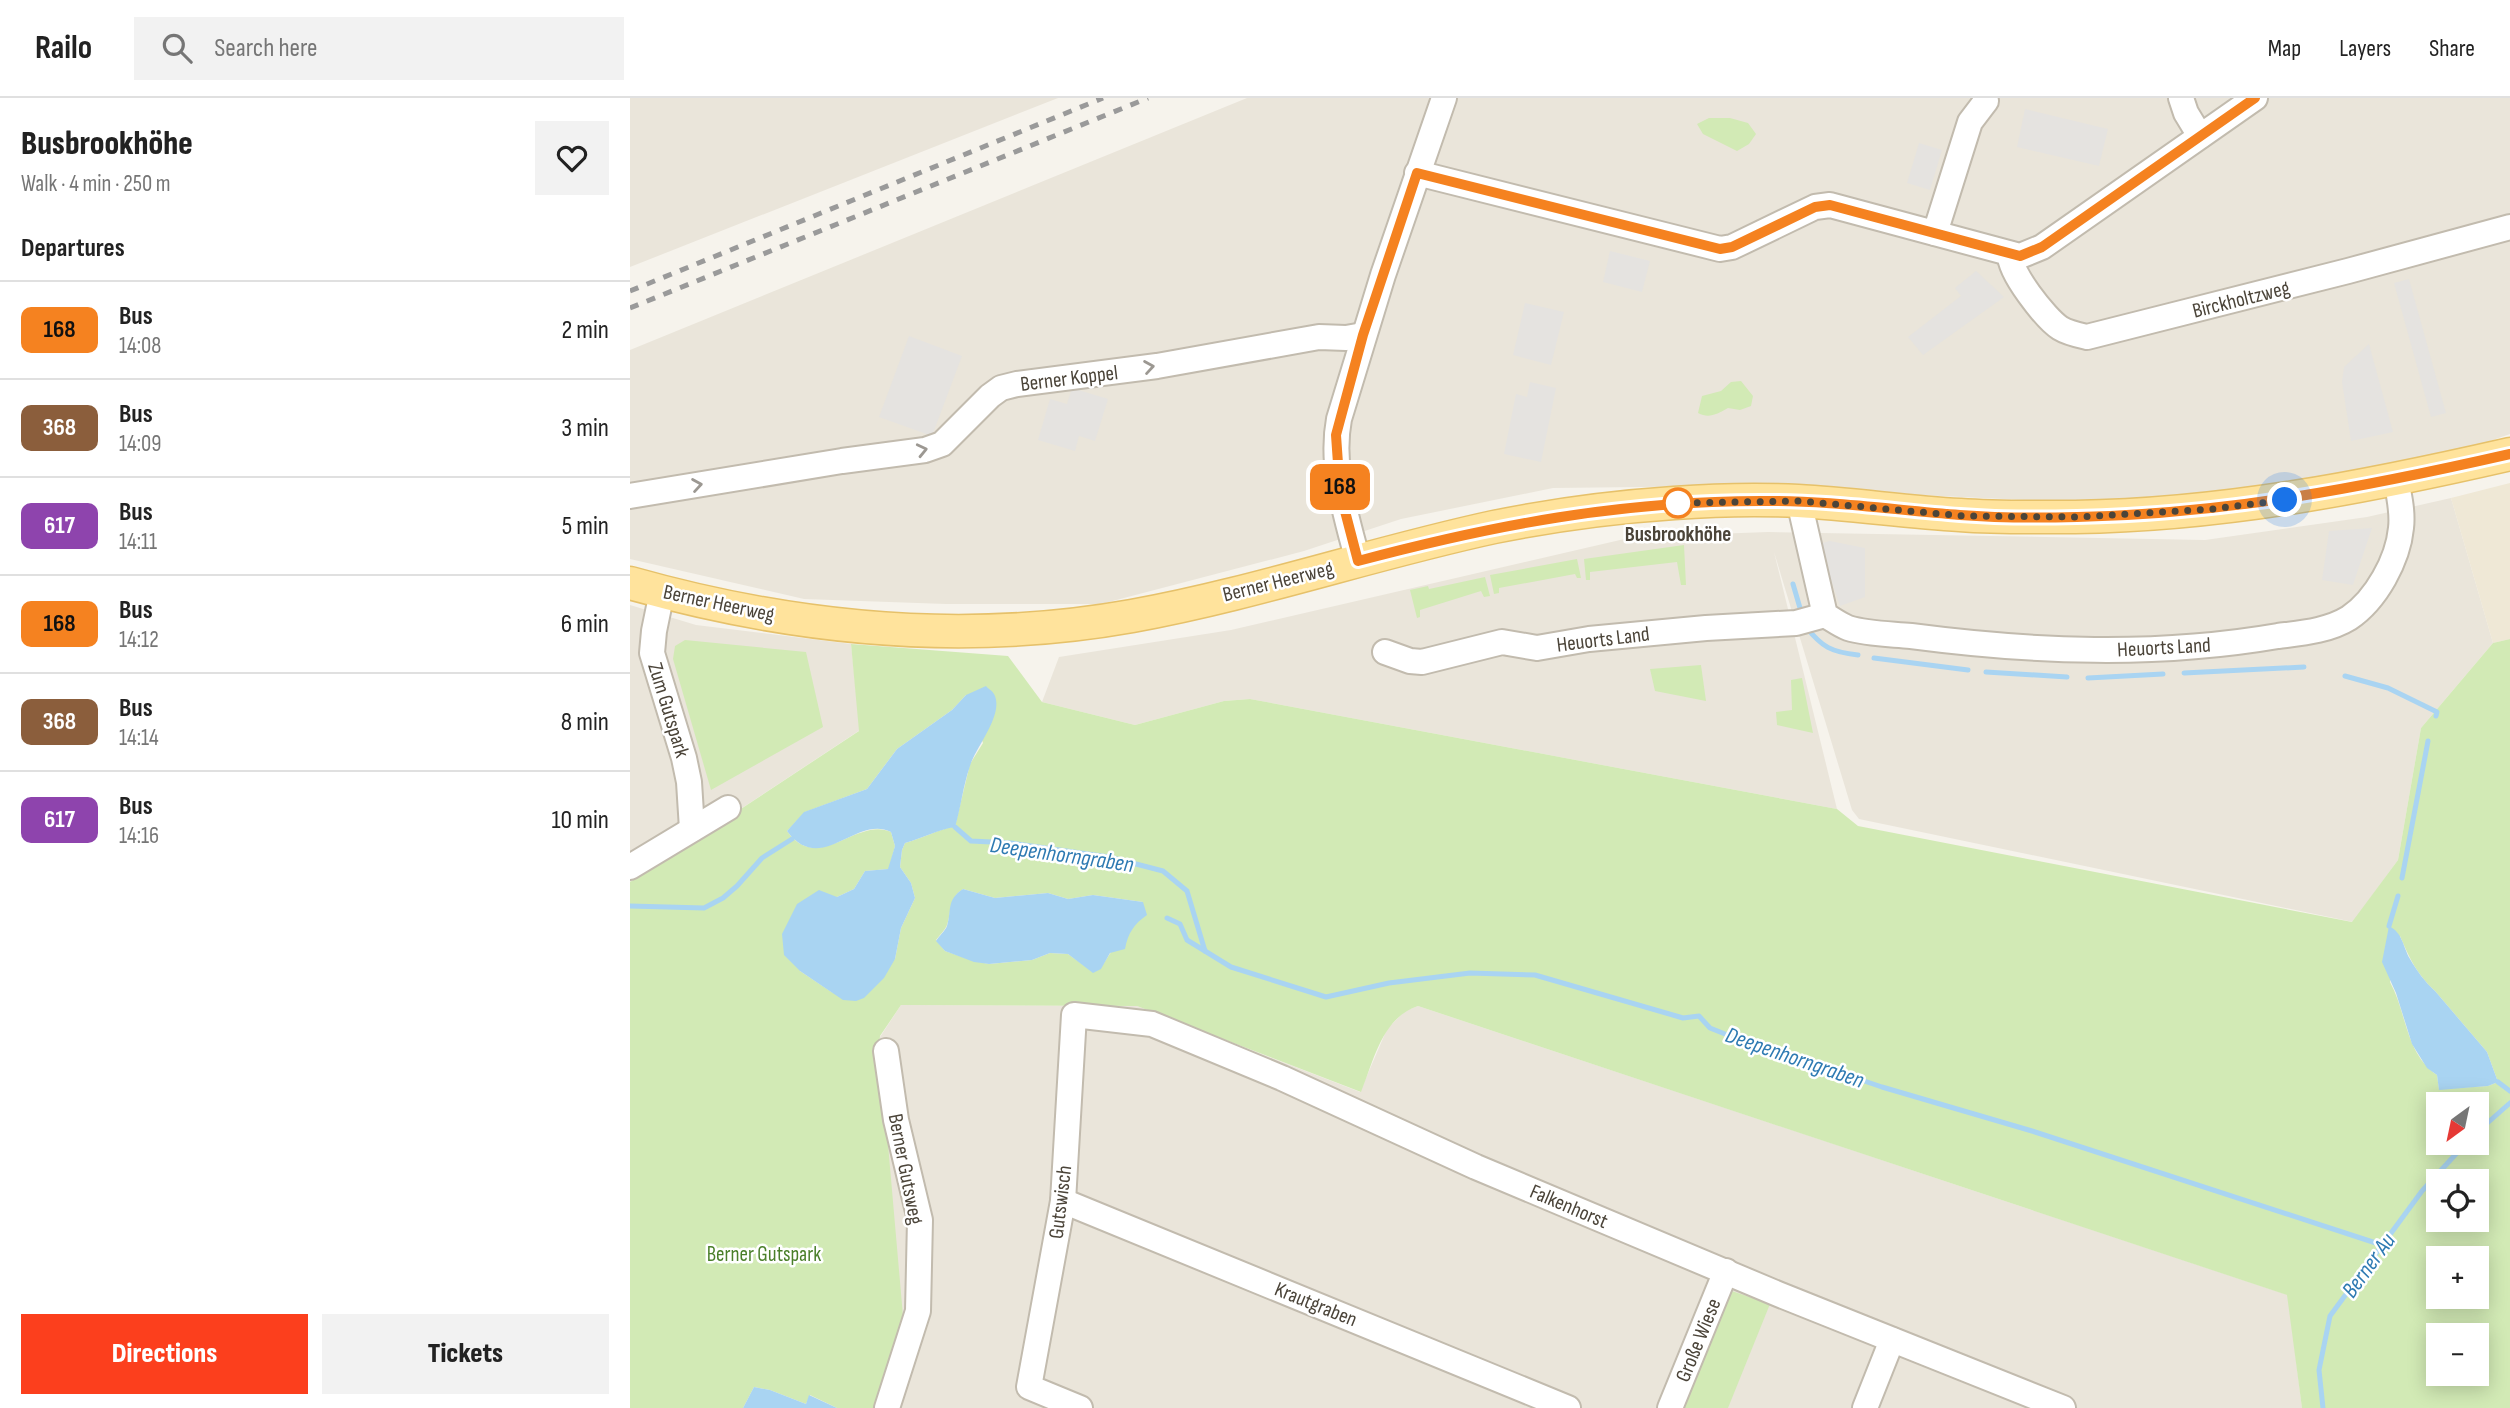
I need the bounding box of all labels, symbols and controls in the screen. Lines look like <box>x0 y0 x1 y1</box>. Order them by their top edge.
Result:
search box <box>134 17 624 80</box>
text: Railo <box>35 28 92 68</box>
icon: search <box>158 29 196 67</box>
text: Search here <box>214 33 318 64</box>
text: Map <box>2268 34 2301 63</box>
text: Layers <box>2339 34 2391 63</box>
text: Share <box>2429 34 2475 63</box>
button: heart <box>535 121 609 195</box>
text: Busbrookhöhe <box>21 124 193 164</box>
text: Walk · 4 min · 250 m <box>21 170 171 198</box>
text: Departures <box>21 233 125 264</box>
street label: Birckholtzweg <box>2190 275 2292 324</box>
text: Bus <box>119 301 153 332</box>
text: 168 <box>43 315 76 344</box>
text: 2 min <box>561 315 609 346</box>
text: 14:08 <box>119 332 161 360</box>
street label: Berner Koppel <box>1019 360 1119 397</box>
one-way arrow <box>1143 360 1155 375</box>
text: Bus <box>119 399 153 430</box>
text: 368 <box>43 413 76 442</box>
text: 3 min <box>561 413 609 444</box>
text: 14:09 <box>119 430 161 458</box>
one-way arrow <box>916 443 928 458</box>
line badge: 168 <box>1300 464 1380 510</box>
text: 168 <box>1324 472 1356 501</box>
one-way arrow <box>691 478 703 493</box>
your location <box>2267 482 2302 517</box>
marker: Busbrookhöhe <box>1663 488 1693 518</box>
text: Bus <box>119 497 153 528</box>
text: 617 <box>44 511 75 540</box>
text: 5 min <box>562 511 609 542</box>
place label: Busbrookhöhe <box>1625 522 1731 547</box>
text: 14:11 <box>119 528 157 556</box>
street label: Berner Heerweg <box>1220 556 1336 607</box>
street label: Berner Heerweg <box>661 580 777 627</box>
text: Bus <box>119 595 153 626</box>
text: 168 <box>43 609 76 638</box>
text: 6 min <box>561 609 609 640</box>
street label: Heuorts Land <box>1555 621 1651 658</box>
text: 14:12 <box>119 626 159 654</box>
street label: Heuorts Land <box>2117 633 2211 662</box>
street label: Zum Gutspark <box>642 660 695 761</box>
text: Bus <box>119 693 153 724</box>
text: 368 <box>43 707 76 736</box>
text: 8 min <box>561 707 609 738</box>
text: 14:14 <box>119 724 159 752</box>
text: Bus <box>119 791 153 822</box>
text: 617 <box>44 805 75 834</box>
text: 10 min <box>552 805 609 836</box>
text: 14:16 <box>119 822 159 850</box>
water label: Deepenhorngraben <box>988 831 1136 879</box>
water label: Deepenhorngraben <box>1722 1021 1868 1095</box>
north arrow <box>2426 1092 2488 1155</box>
map controls <box>2426 1092 2489 1386</box>
street label: Berner Gutsweg <box>883 1112 928 1227</box>
street label: Gutswisch <box>1044 1164 1077 1240</box>
button: locate <box>2426 1169 2489 1232</box>
street label: Falkenhorst <box>1526 1179 1611 1234</box>
water label: Berner Au <box>2336 1227 2402 1303</box>
park label: Berner Gutspark <box>707 1242 821 1267</box>
button: + <box>2426 1246 2489 1309</box>
street label: Krautgraben <box>1271 1277 1361 1332</box>
street label: Große Wiese <box>1670 1295 1726 1385</box>
button: Directions <box>21 1314 308 1394</box>
button: Tickets <box>322 1314 609 1394</box>
button: − <box>2426 1323 2489 1386</box>

